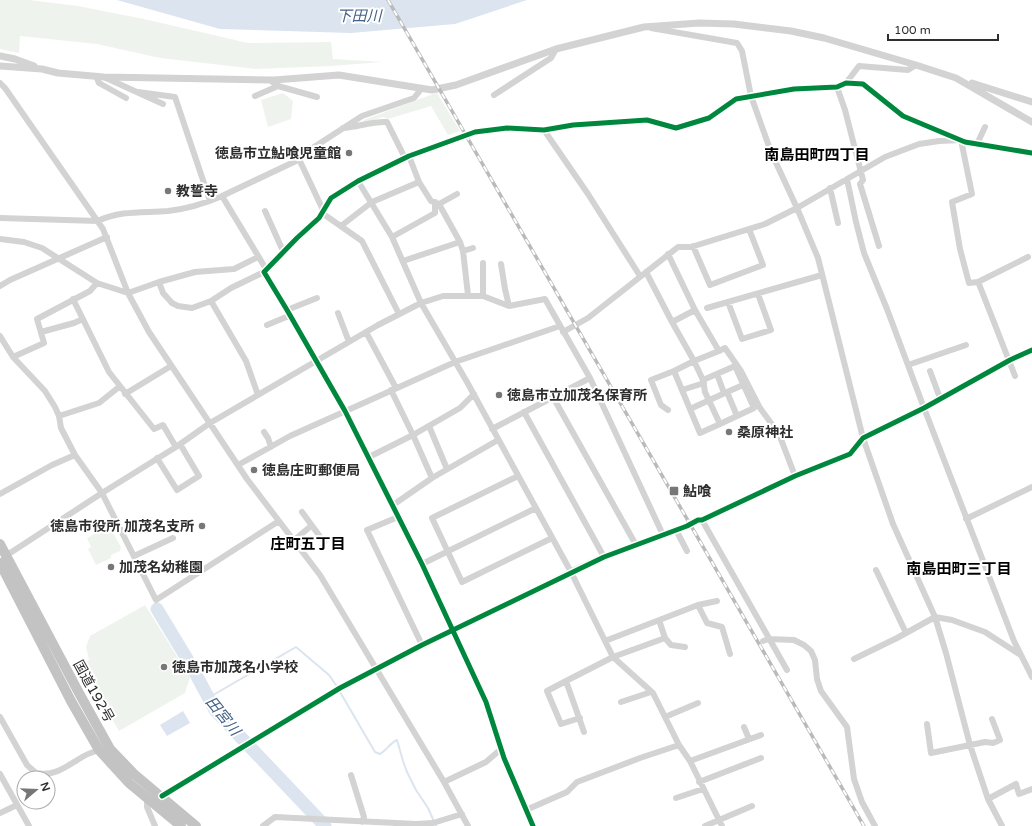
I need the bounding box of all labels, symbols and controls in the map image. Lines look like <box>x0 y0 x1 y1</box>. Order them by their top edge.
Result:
water label: 下田川 <box>336 7 383 25</box>
scale bar <box>888 16 998 42</box>
text: 100 m <box>894 23 931 37</box>
place label: 徳島市立鮎喰児童館 <box>215 145 341 162</box>
district label: 南島田町四丁目 <box>764 146 870 164</box>
marker: 徳島市立鮎喰児童館 <box>344 148 354 158</box>
place label: 教誓寺 <box>176 183 218 200</box>
marker: 教誓寺 <box>163 186 173 196</box>
place label: 徳島市立加茂名保育所 <box>507 387 647 404</box>
marker: 徳島市立加茂名保育所 <box>494 390 504 400</box>
place label: 桑原神社 <box>737 424 793 441</box>
marker: 桑原神社 <box>724 427 734 437</box>
place label: 徳島庄町郵便局 <box>262 462 360 479</box>
marker: 徳島庄町郵便局 <box>249 465 259 475</box>
place label: 鮎喰 <box>683 483 712 500</box>
marker: 鮎喰 <box>668 485 680 497</box>
place label: 徳島市役所 加茂名支所 <box>50 518 194 535</box>
marker: 徳島市役所 加茂名支所 <box>197 521 207 531</box>
district label: 庄町五丁目 <box>270 535 346 553</box>
place label: 加茂名幼稚園 <box>119 559 203 576</box>
district label: 南島田町三丁目 <box>906 560 1012 578</box>
marker: 加茂名幼稚園 <box>106 562 116 572</box>
street label: 国道192号 <box>70 657 118 725</box>
place label: 徳島市加茂名小学校 <box>172 659 298 676</box>
marker: 徳島市加茂名小学校 <box>159 662 169 672</box>
water label: 田宮川 <box>202 693 245 741</box>
north arrow <box>16 770 56 810</box>
text: N <box>37 781 53 793</box>

